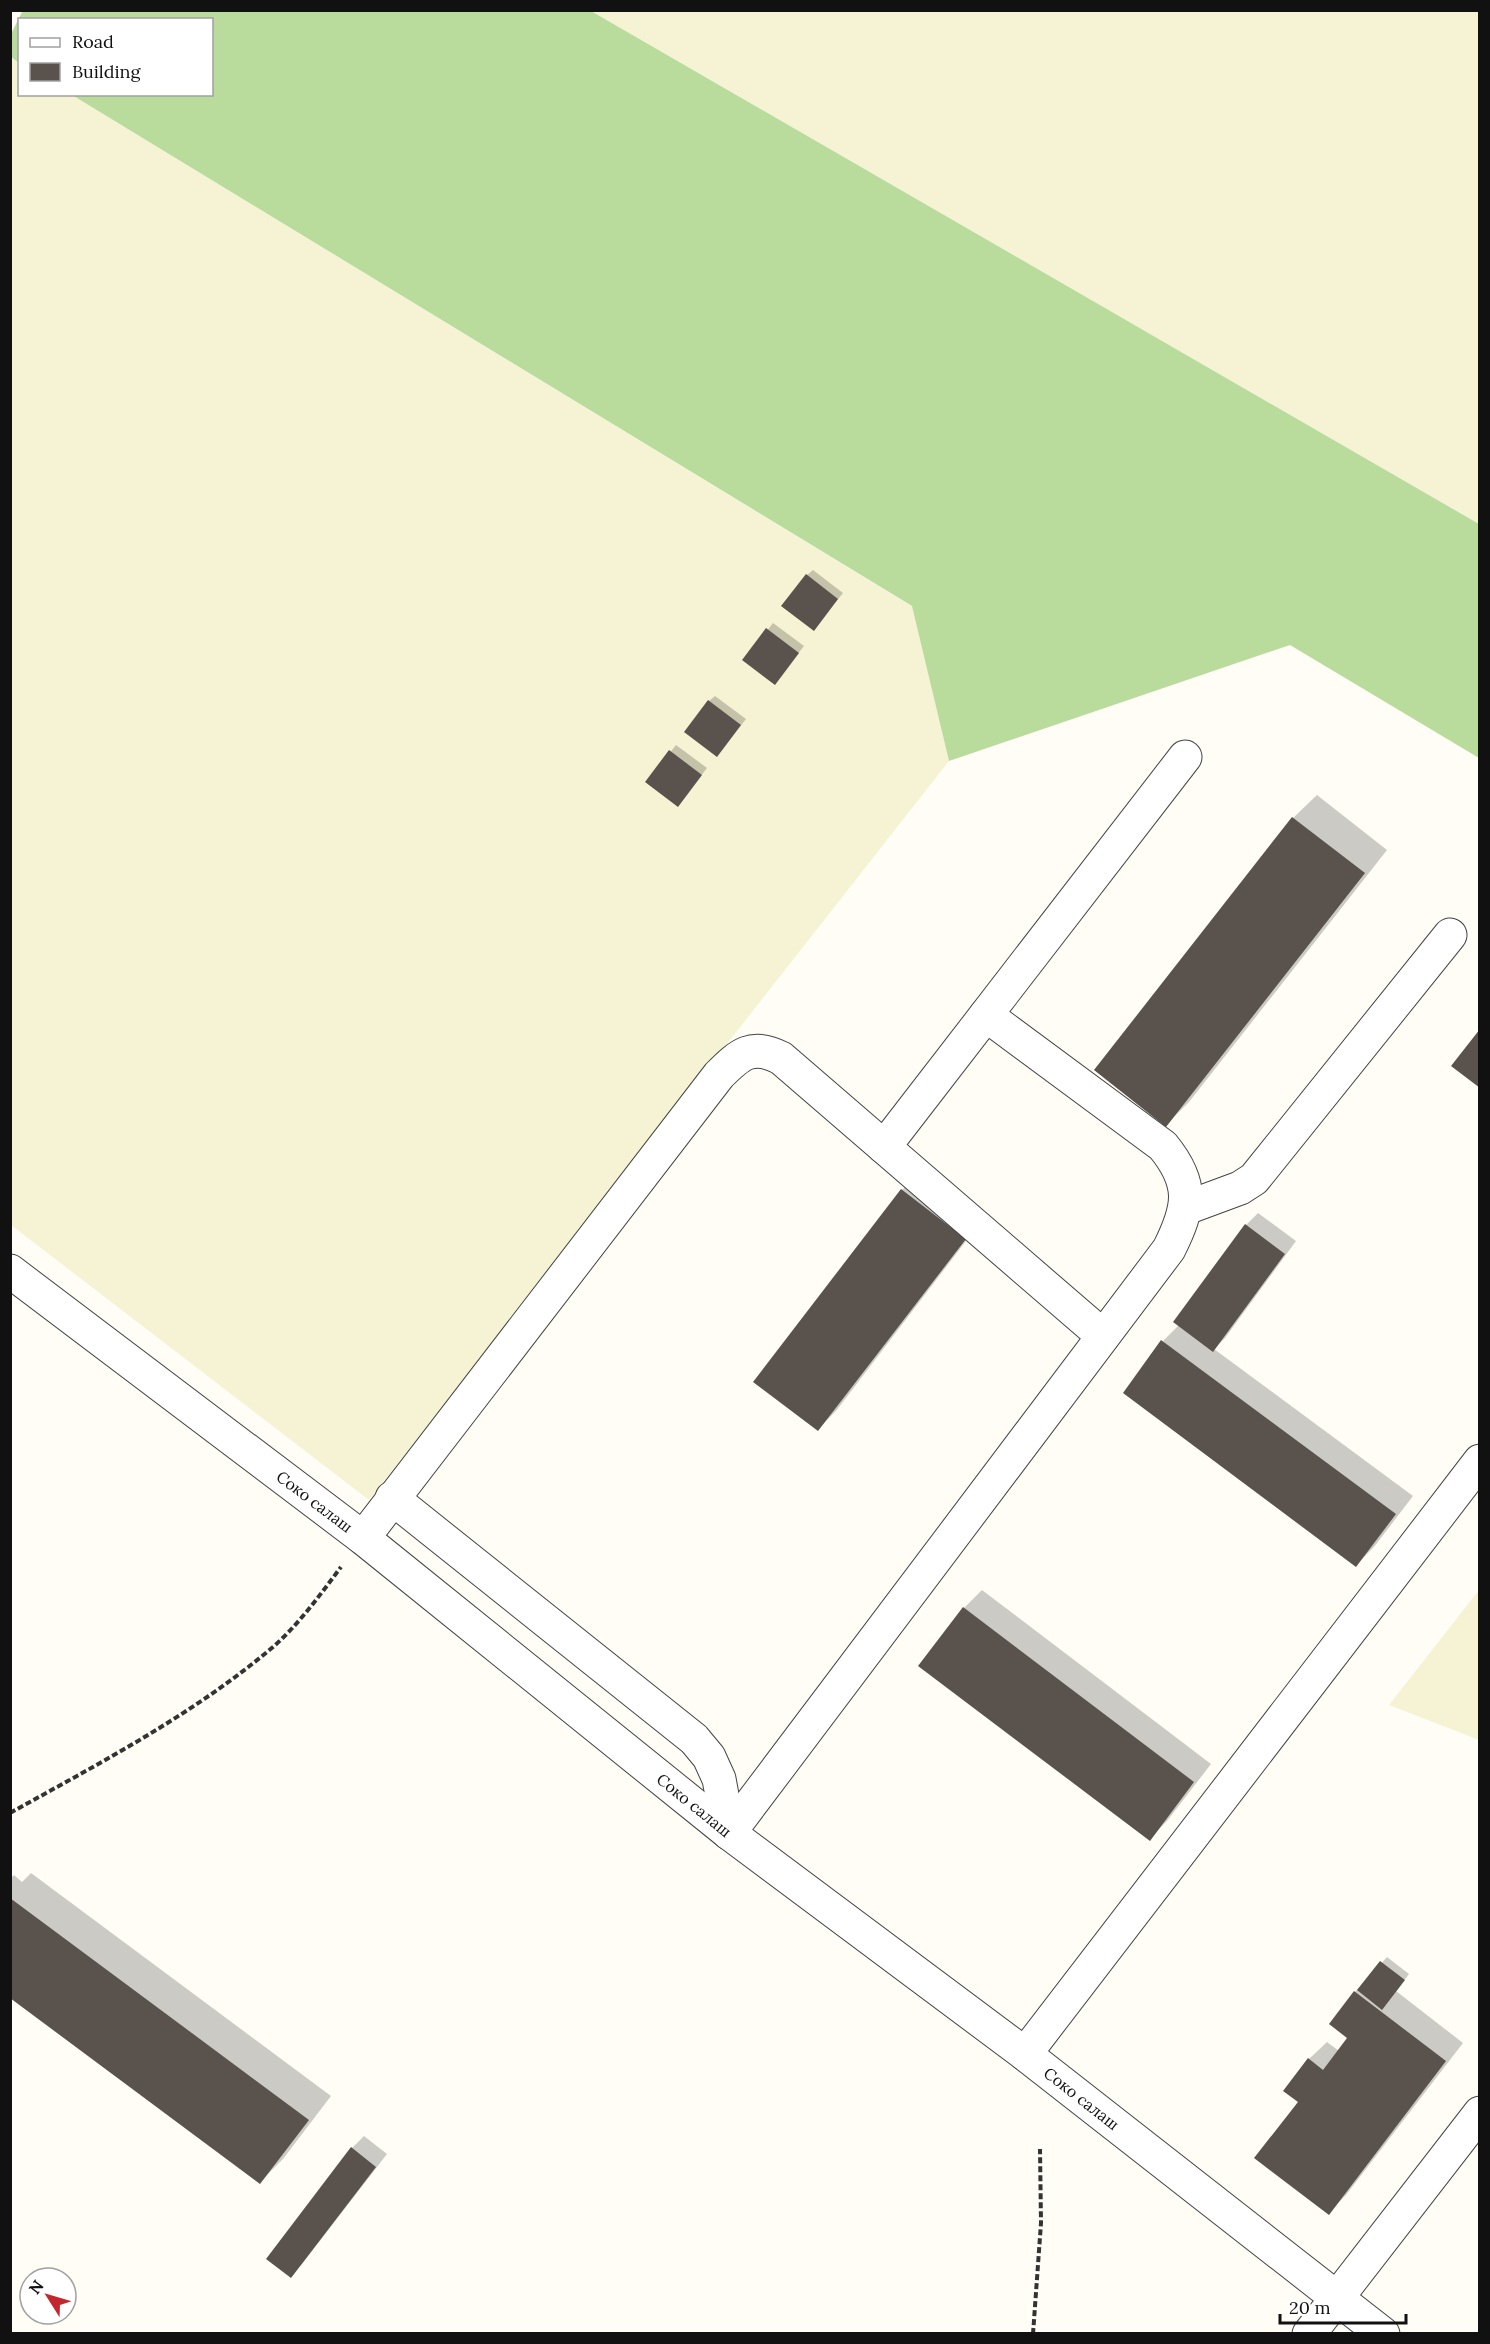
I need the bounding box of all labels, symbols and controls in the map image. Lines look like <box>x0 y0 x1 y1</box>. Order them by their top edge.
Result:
legend <box>18 18 213 96</box>
text: Road <box>72 30 114 53</box>
text: Building <box>72 60 142 83</box>
street label: Соко салаш <box>273 1466 357 1537</box>
street label: Соко салаш <box>653 1769 736 1841</box>
street label: Соко салаш <box>1040 2063 1123 2134</box>
north arrow <box>18 2266 78 2326</box>
text: N <box>24 2276 48 2298</box>
scale bar <box>1280 2287 1406 2325</box>
text: 20 m <box>1289 2296 1331 2319</box>

